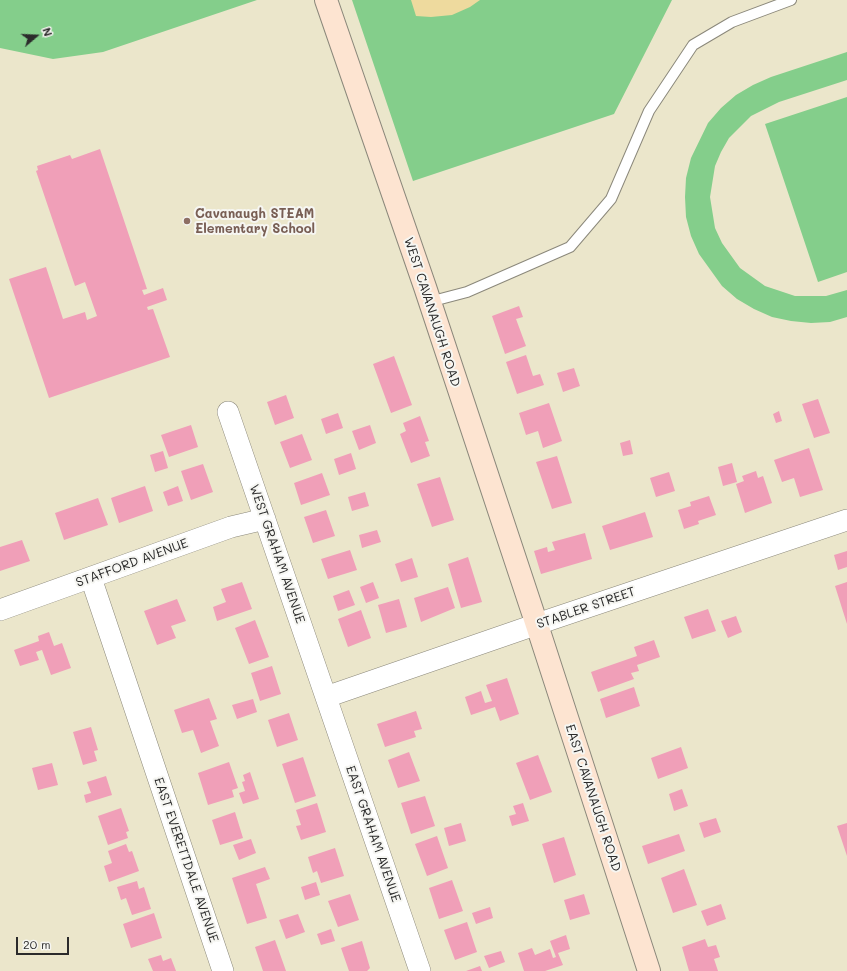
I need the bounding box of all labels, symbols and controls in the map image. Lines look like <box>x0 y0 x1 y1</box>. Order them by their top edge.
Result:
north arrow <box>16 16 56 56</box>
text: N <box>39 26 56 38</box>
place label: Cavanaugh STEAM Elementary School <box>195 206 315 237</box>
marker: Cavanaugh STEAM Elementary School <box>182 216 192 226</box>
street label: WEST CAVANAUGH ROAD <box>400 235 464 389</box>
street label: WEST GRAHAM AVENUE <box>246 482 308 626</box>
street label: STAFFORD AVENUE <box>74 535 190 591</box>
street label: STABLER STREET <box>535 584 637 632</box>
street label: EAST CAVANAUGH ROAD <box>562 722 624 874</box>
street label: EAST GRAHAM AVENUE <box>342 764 404 904</box>
street label: EAST EVERETTDALE AVENUE <box>150 775 222 945</box>
scale bar <box>18 929 71 955</box>
text: 20 m <box>23 936 51 952</box>

